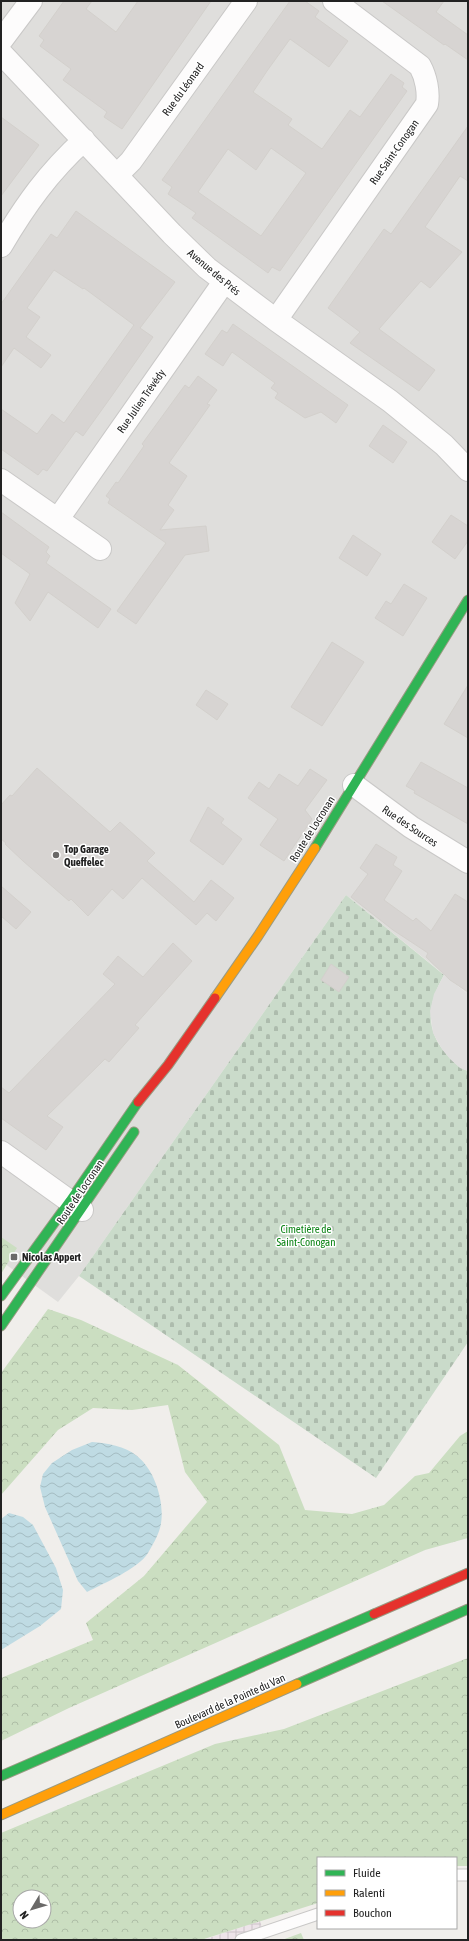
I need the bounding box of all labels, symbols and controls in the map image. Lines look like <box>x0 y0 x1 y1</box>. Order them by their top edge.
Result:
street label: Rue du Léonard <box>160 60 206 118</box>
street label: Rue Saint-Conogan <box>367 117 421 187</box>
street label: Avenue des Prés <box>185 246 243 298</box>
street label: Rue Julien Trévédy <box>115 367 168 435</box>
street label: Route de Locronan <box>287 794 337 864</box>
street label: Rue des Sources <box>380 803 440 849</box>
place label: Top Garage Queffelec <box>64 843 109 868</box>
marker: Top Garage Queffelec <box>51 850 61 860</box>
street label: Route de Locronan <box>54 1158 106 1226</box>
park label: Cimetière de Saint-Conogan <box>276 1223 336 1248</box>
place label: Nicolas Appert <box>22 1251 82 1263</box>
marker: Nicolas Appert <box>9 1252 19 1262</box>
street label: Boulevard de la Pointe du Van <box>173 1671 287 1731</box>
legend <box>317 1857 457 1929</box>
text: Fluide <box>353 1866 381 1880</box>
text: Ralenti <box>353 1886 385 1900</box>
north arrow <box>12 1889 52 1929</box>
text: Bouchon <box>353 1906 392 1920</box>
text: N <box>17 1909 31 1921</box>

